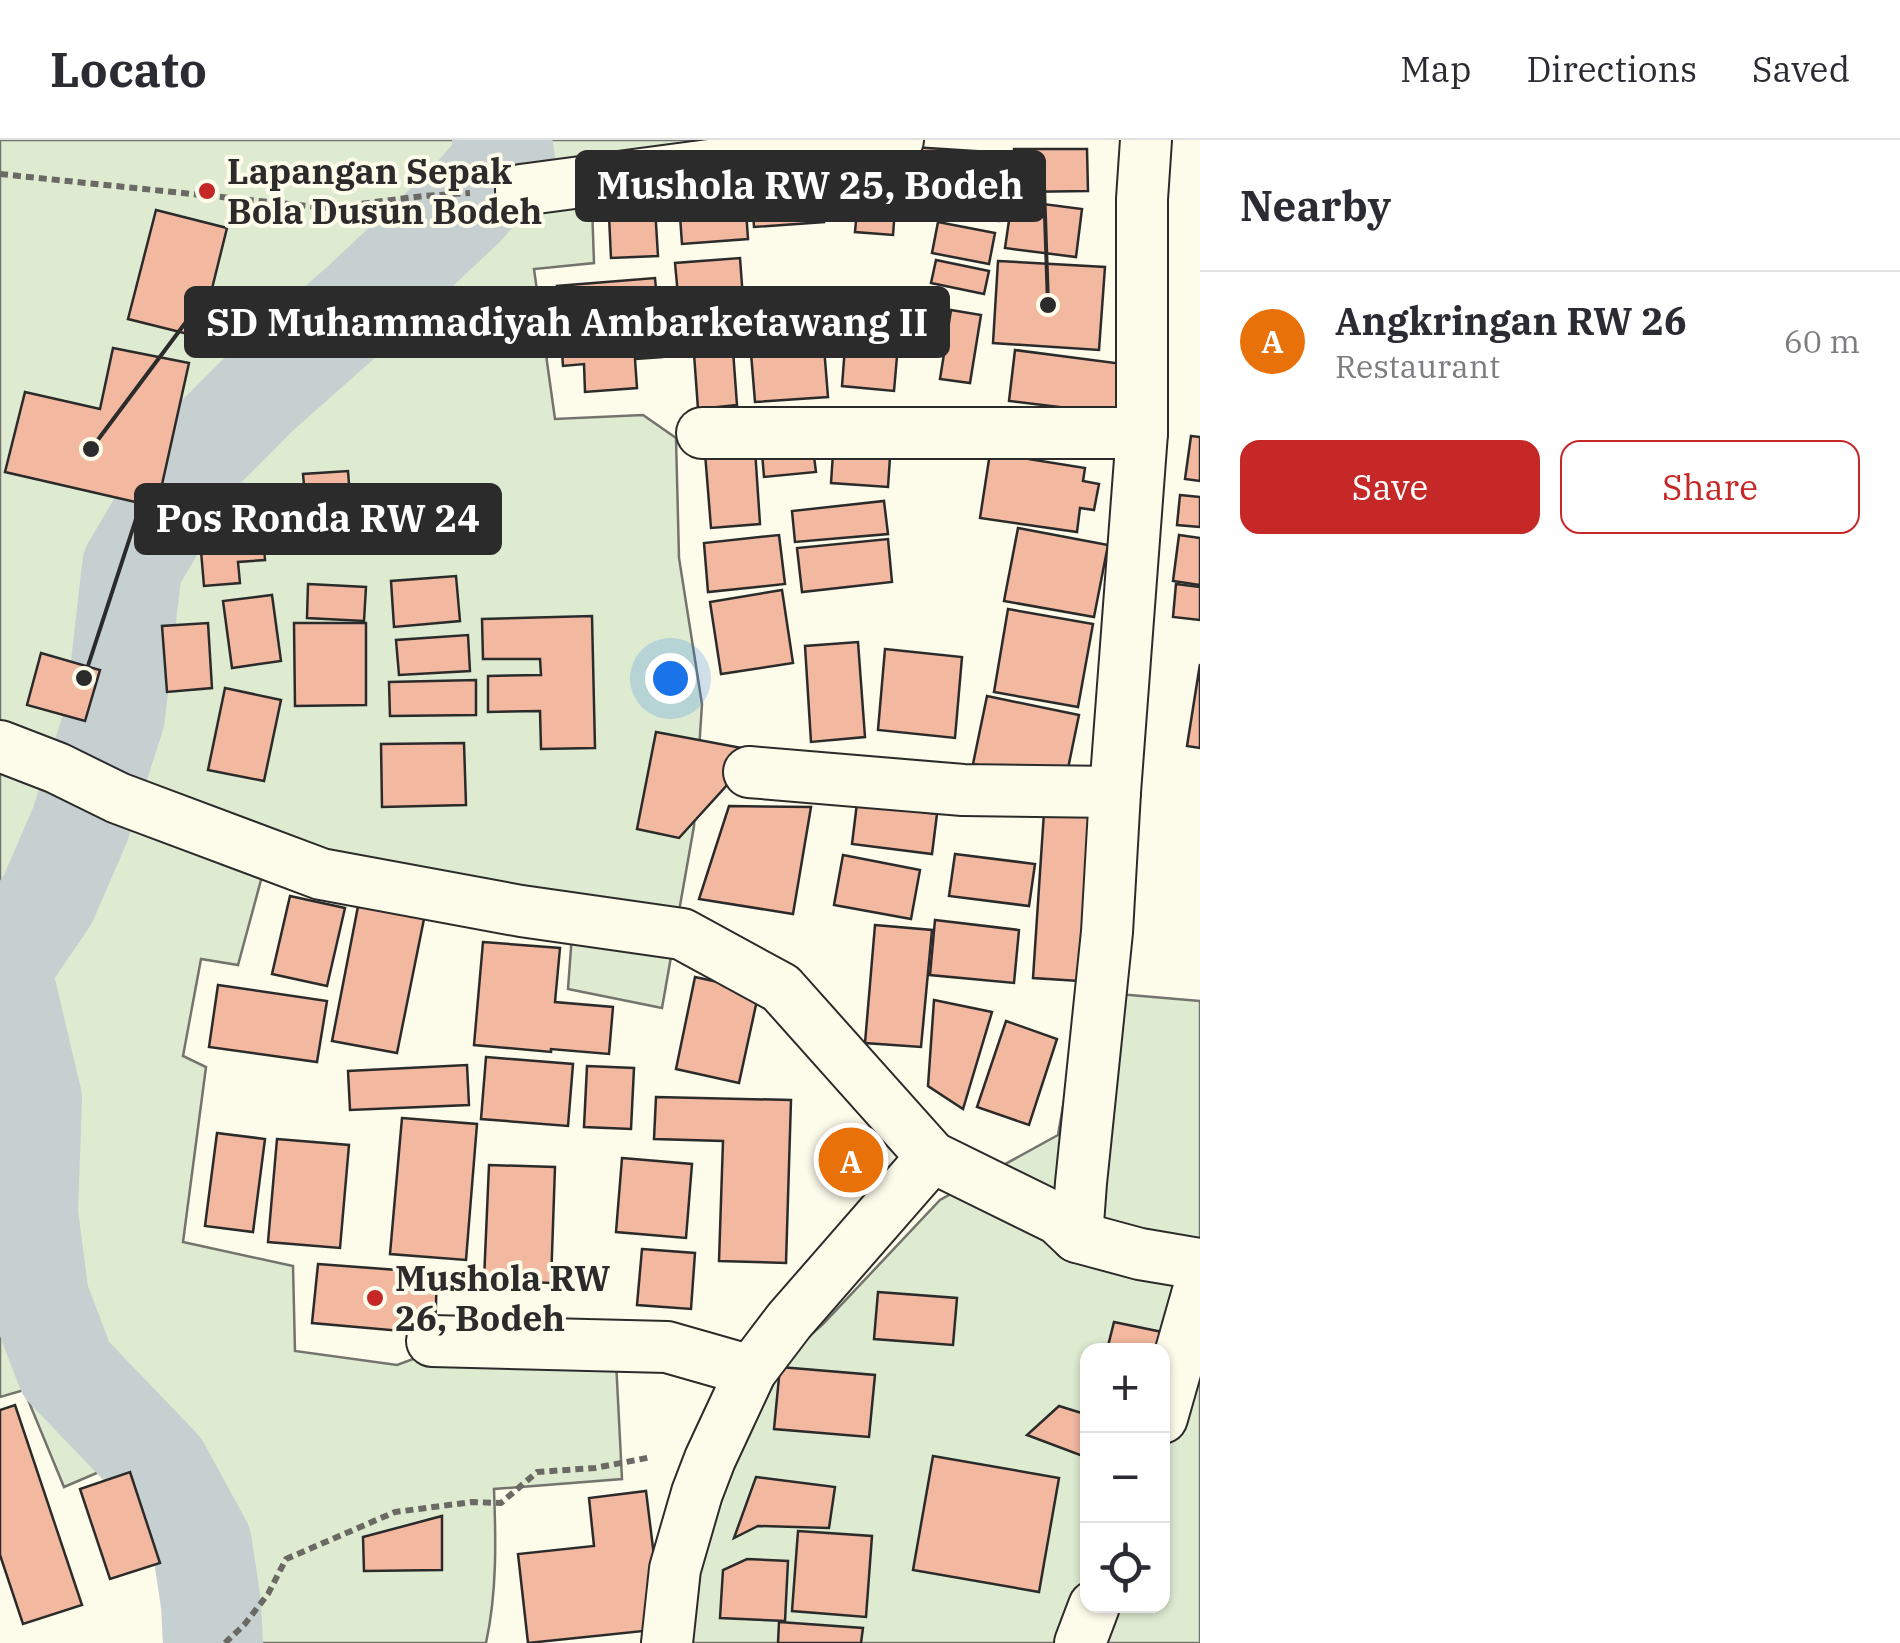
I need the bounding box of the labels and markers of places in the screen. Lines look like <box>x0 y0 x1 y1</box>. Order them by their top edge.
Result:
place label: Lapangan Sepak Bola Dusun Bodeh <box>227 148 542 234</box>
callout: Mushola RW 25, Bodeh <box>577 152 1044 220</box>
marker: Lapangan Sepak Bola Dusun Bodeh <box>196 180 218 202</box>
callout: SD Muhammadiyah Ambarketawang II <box>186 288 948 356</box>
callout: Pos Ronda RW 24 <box>136 485 500 553</box>
pin: A <box>818 1122 884 1198</box>
place label: Mushola RW 26, Bodeh <box>395 1255 610 1341</box>
marker: Mushola RW 26, Bodeh <box>364 1287 386 1309</box>

